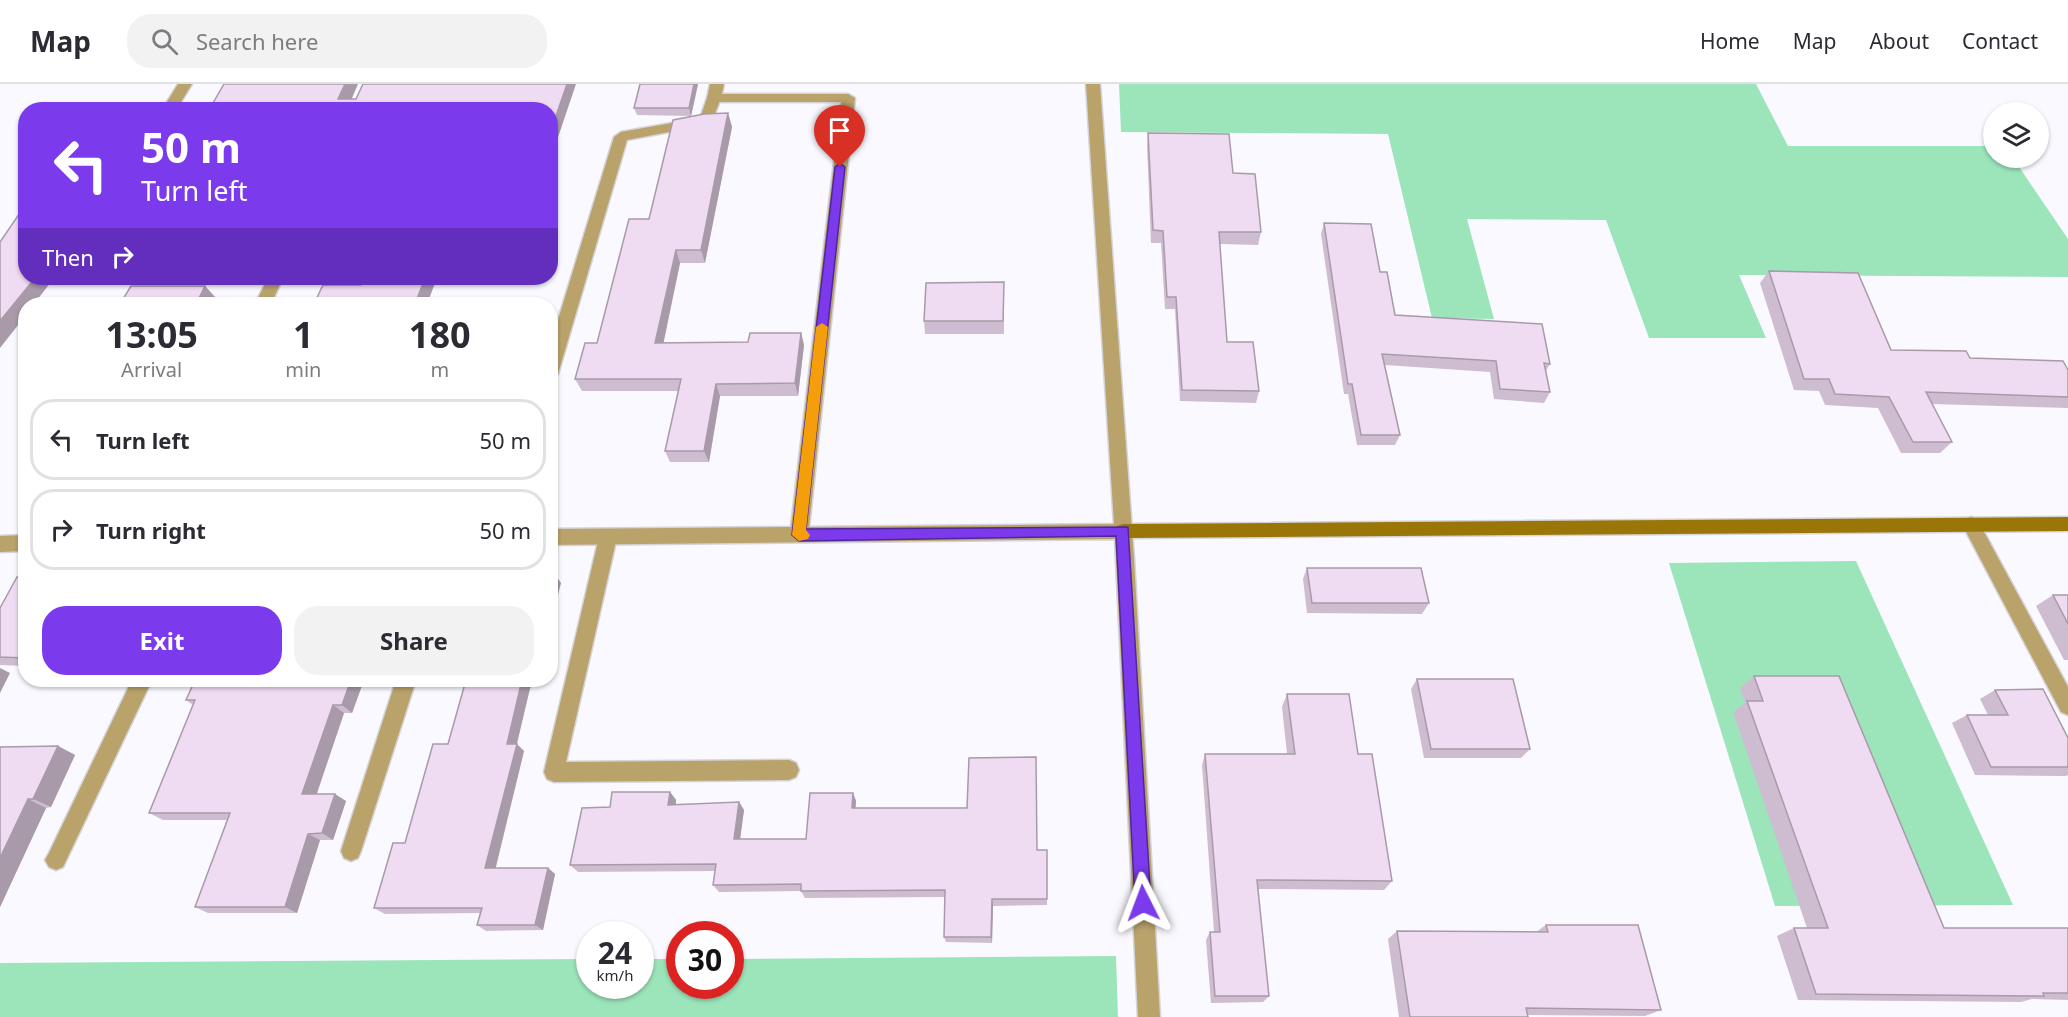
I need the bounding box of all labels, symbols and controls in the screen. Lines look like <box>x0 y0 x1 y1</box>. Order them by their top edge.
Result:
search box <box>127 14 547 68</box>
text: Map <box>30 22 91 60</box>
icon: search <box>148 25 181 58</box>
text: Search here <box>196 26 318 56</box>
text: Home <box>1700 27 1760 55</box>
text: Map <box>1793 27 1836 55</box>
text: About <box>1869 27 1929 55</box>
text: Contact <box>1962 27 2038 55</box>
map controls <box>1983 102 2049 168</box>
button: layers <box>1983 102 2049 168</box>
pin <box>814 105 865 167</box>
icon: arrive <box>823 114 856 147</box>
text: 50 m <box>141 118 241 175</box>
icon: left <box>42 126 120 204</box>
text: Turn left <box>141 172 247 209</box>
icon: right <box>106 240 139 273</box>
text: Then <box>42 242 94 272</box>
text: 13:05 <box>105 310 198 359</box>
text: 1 <box>293 310 314 359</box>
text: 180 <box>409 310 471 359</box>
text: Arrival <box>121 356 182 383</box>
text: min <box>285 356 321 383</box>
text: m <box>430 356 449 383</box>
icon: left <box>45 423 78 456</box>
text: Turn left <box>96 425 190 455</box>
text: 50 m <box>480 425 531 455</box>
icon: right <box>45 513 78 546</box>
text: Turn right <box>96 515 206 545</box>
text: 50 m <box>480 515 531 545</box>
button: Exit <box>42 606 282 675</box>
button: Share <box>294 606 534 675</box>
position arrow <box>1111 871 1175 935</box>
speed limit sign: 30 <box>666 921 744 999</box>
text: 24 <box>598 932 632 973</box>
text: km/h <box>597 965 633 985</box>

